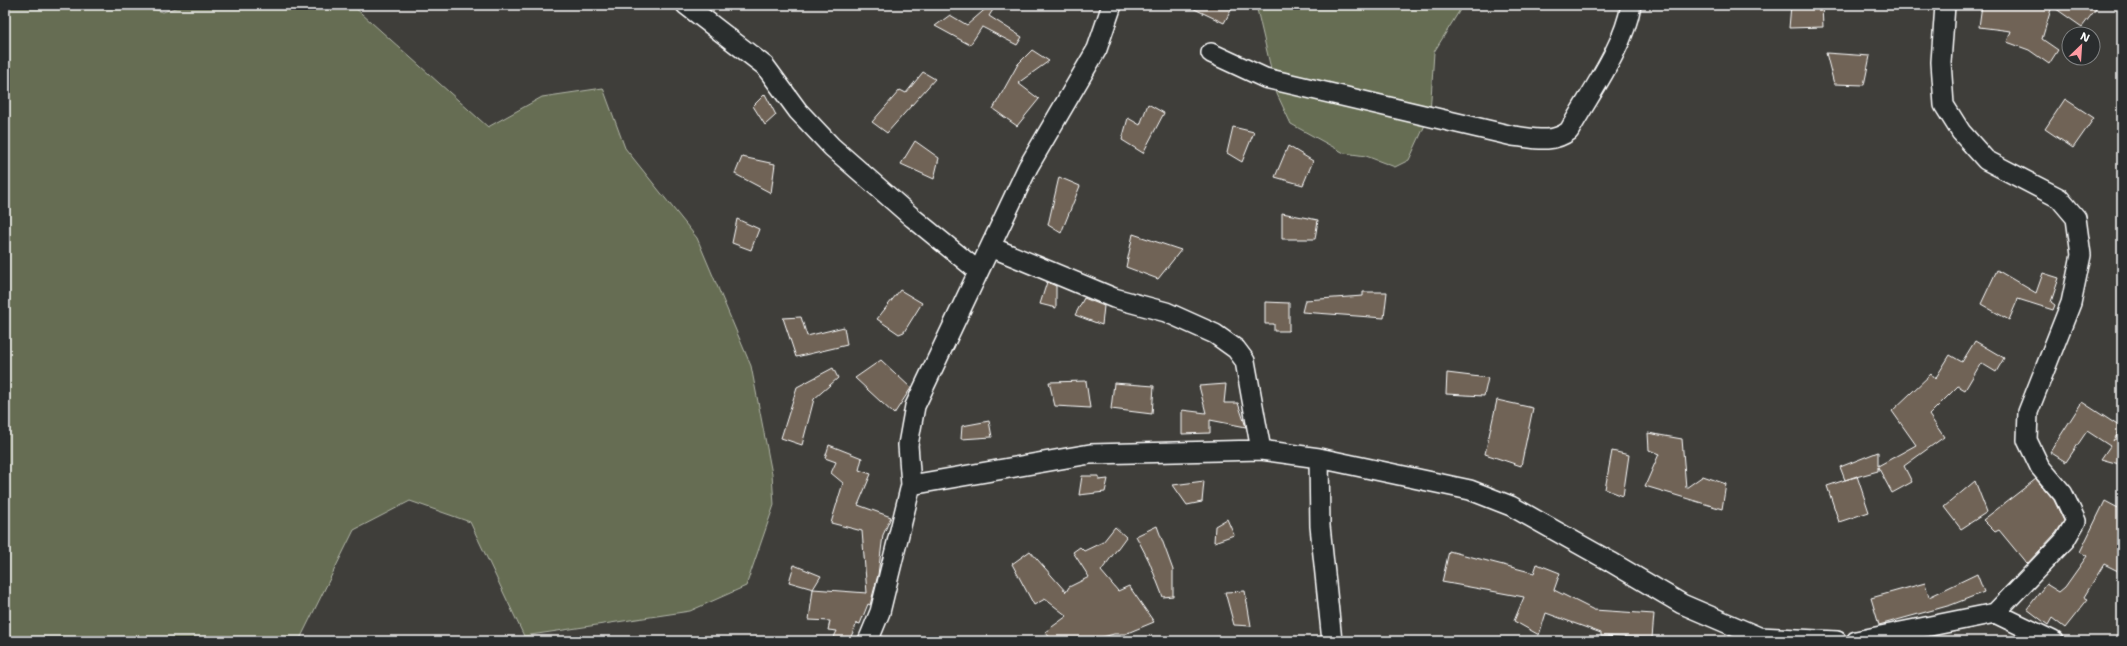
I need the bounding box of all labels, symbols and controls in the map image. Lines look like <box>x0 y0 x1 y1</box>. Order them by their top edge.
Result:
north arrow <box>2061 26 2101 66</box>
text: N <box>2078 29 2092 46</box>

